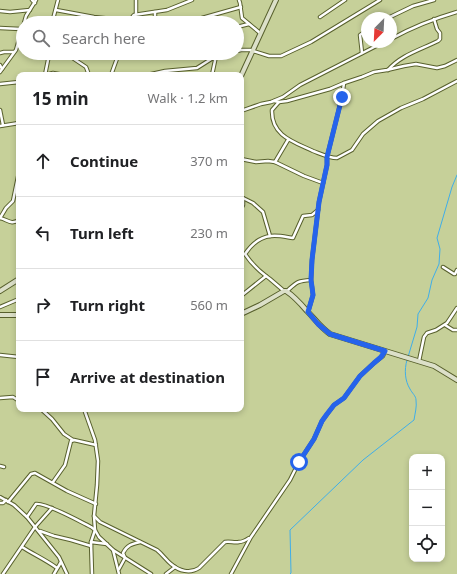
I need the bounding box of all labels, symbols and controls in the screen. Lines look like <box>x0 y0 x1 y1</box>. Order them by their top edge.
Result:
north arrow <box>361 12 397 48</box>
search box <box>16 16 244 60</box>
icon: search <box>30 27 52 49</box>
text: Search here <box>62 28 145 48</box>
text: 15 min <box>32 87 89 110</box>
route end <box>333 88 351 106</box>
text: Walk · 1.2 km <box>148 89 228 107</box>
icon: ahead <box>32 150 54 172</box>
text: Continue <box>70 151 138 171</box>
text: 370 m <box>190 152 228 170</box>
icon: left <box>32 222 54 244</box>
text: Turn left <box>70 223 134 243</box>
text: 230 m <box>190 224 228 242</box>
icon: right <box>32 294 54 316</box>
text: Turn right <box>70 295 145 315</box>
text: 560 m <box>190 296 228 314</box>
icon: arrive <box>32 366 54 388</box>
text: Arrive at destination <box>70 367 225 387</box>
route start <box>290 453 308 471</box>
map controls <box>409 454 445 562</box>
button: + <box>409 454 445 490</box>
button: − <box>409 490 445 526</box>
button: locate <box>409 526 445 562</box>

